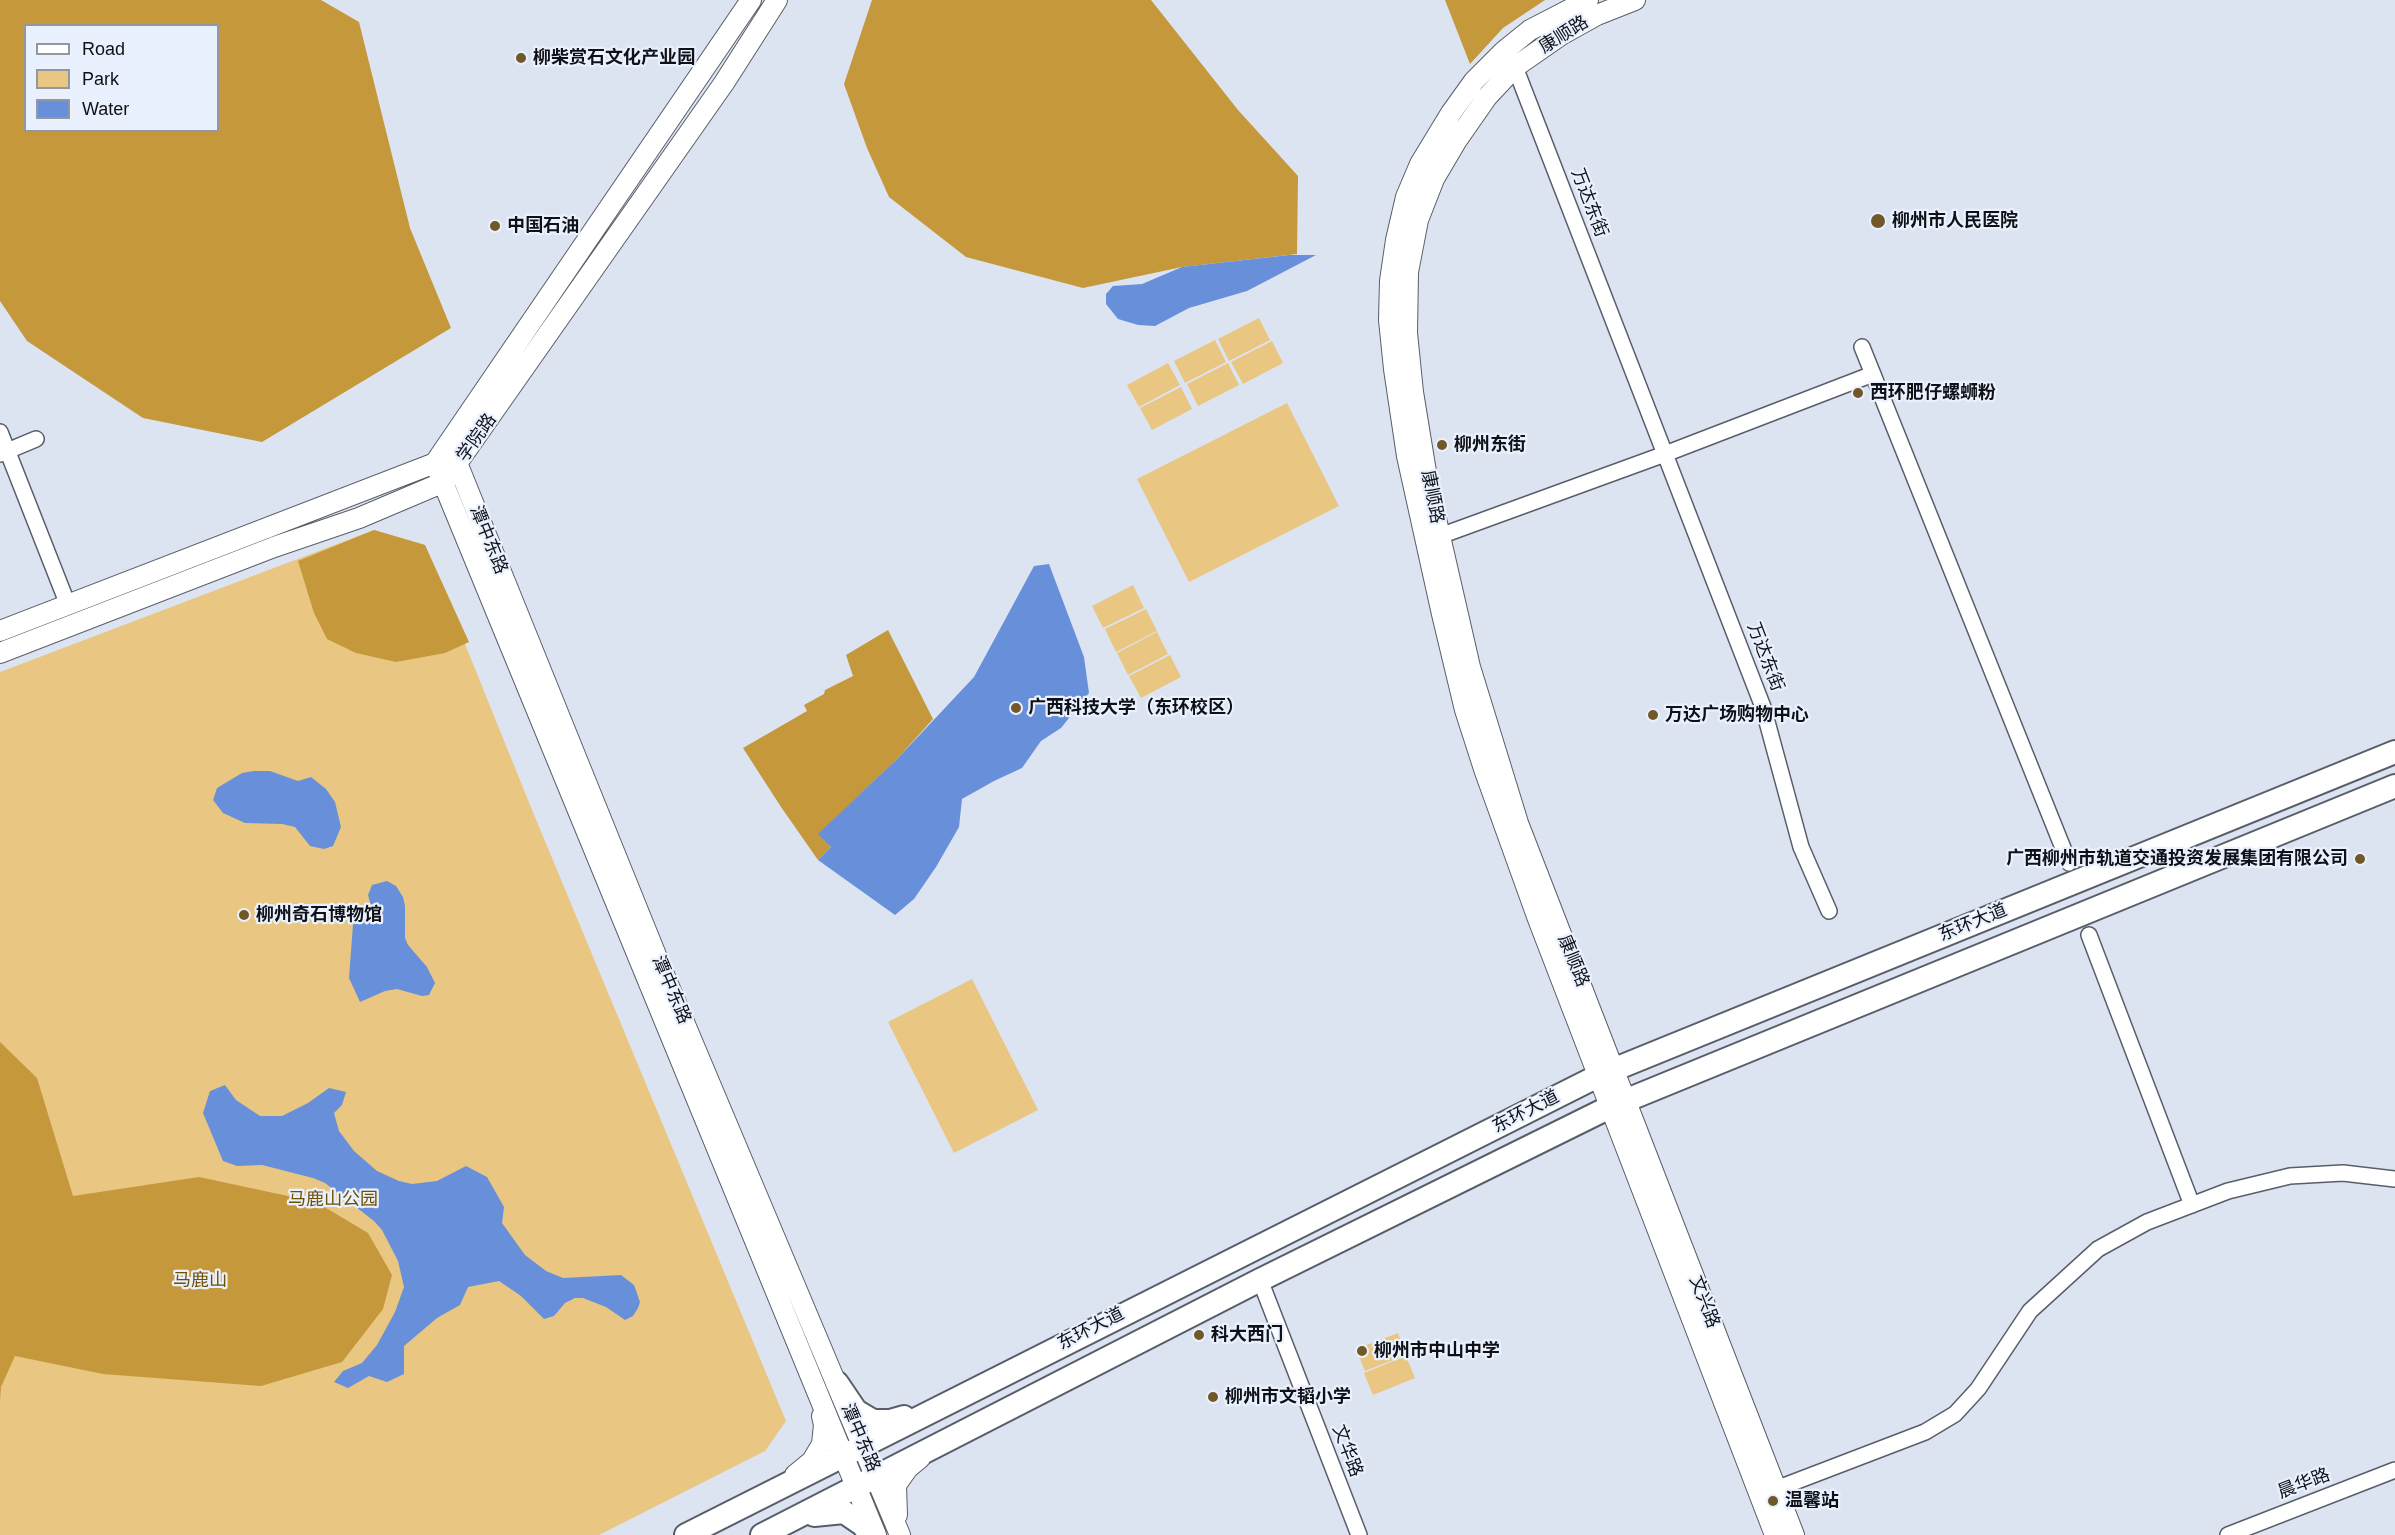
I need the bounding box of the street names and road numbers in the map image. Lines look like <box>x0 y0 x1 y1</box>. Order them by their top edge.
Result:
street label: 康顺路 <box>1535 12 1593 58</box>
street label: 万达东街 <box>1566 166 1612 240</box>
street label: 学院路 <box>453 410 501 466</box>
street label: 康顺路 <box>1416 468 1448 526</box>
street label: 潭中东路 <box>465 503 511 577</box>
street label: 万达东街 <box>1742 620 1788 694</box>
street label: 东环大道 <box>1936 900 2010 946</box>
street label: 康顺路 <box>1553 932 1593 990</box>
street label: 潭中东路 <box>647 953 695 1027</box>
street label: 东环大道 <box>1489 1086 1563 1138</box>
street label: 文兴路 <box>1684 1273 1724 1331</box>
street label: 东环大道 <box>1054 1303 1128 1355</box>
street label: 潭中东路 <box>836 1401 884 1475</box>
street label: 文华路 <box>1327 1422 1367 1480</box>
street label: 晨华路 <box>2275 1464 2333 1504</box>

